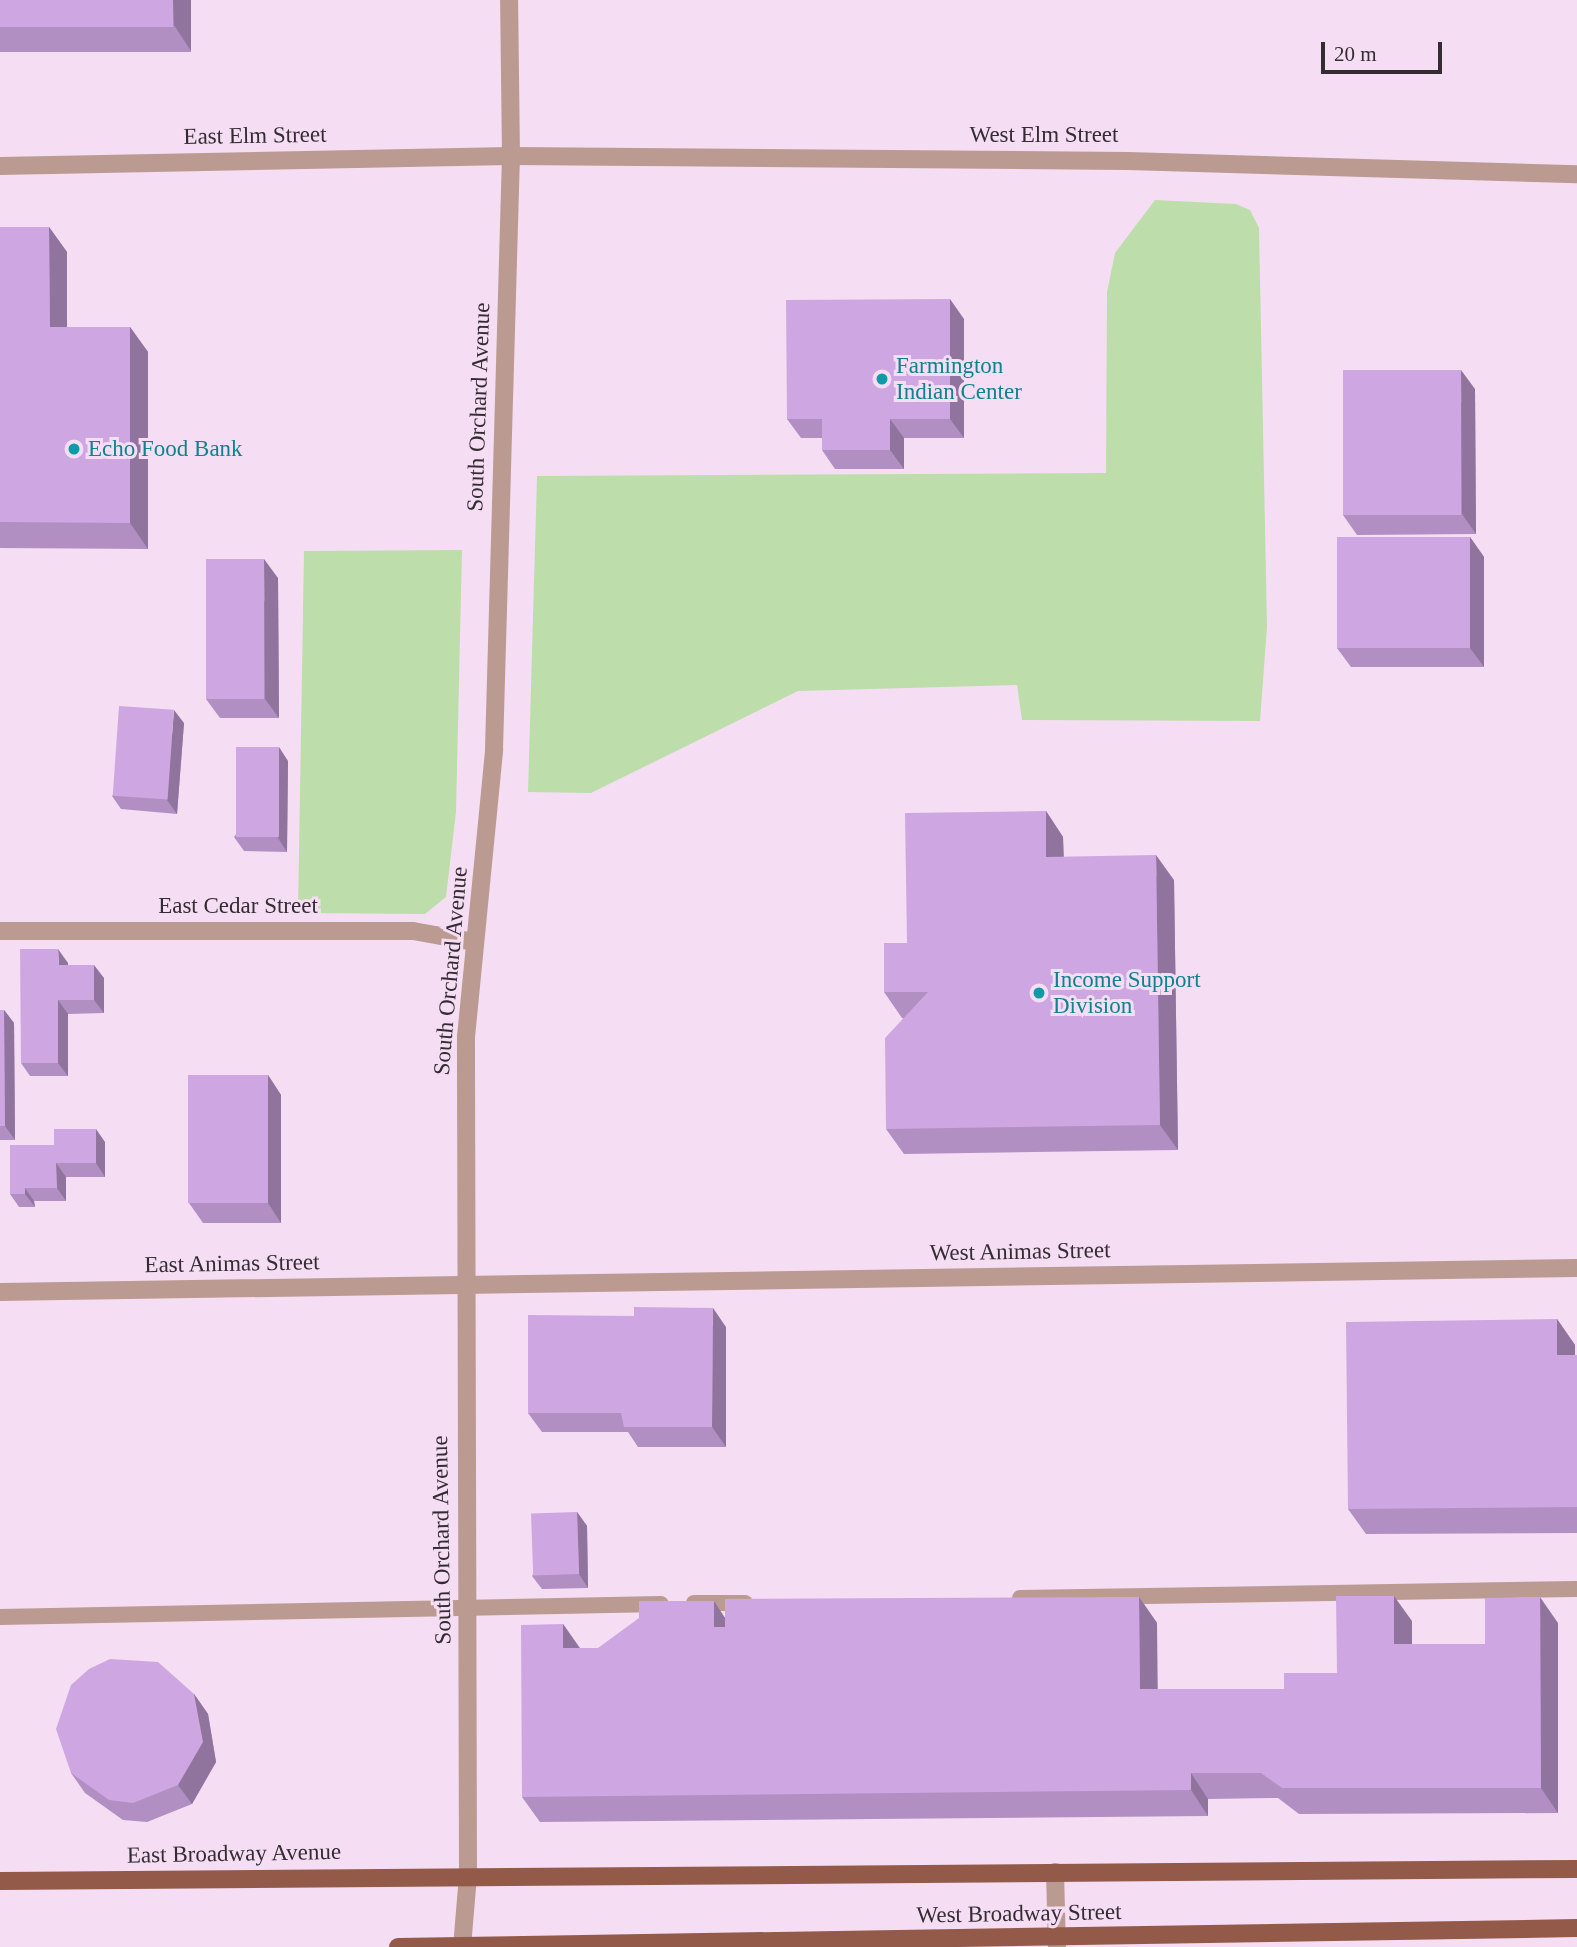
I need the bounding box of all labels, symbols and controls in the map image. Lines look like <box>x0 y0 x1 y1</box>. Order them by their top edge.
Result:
scale bar <box>1325 28 1446 72</box>
text: 20 m <box>1334 42 1377 66</box>
street label: East Elm Street <box>183 121 327 151</box>
street label: West Elm Street <box>970 121 1118 149</box>
street label: South Orchard Avenue <box>462 301 496 513</box>
place label: Farmington Indian Center <box>896 352 1022 406</box>
marker: Farmington Indian Center <box>874 371 890 387</box>
place label: Echo Food Bank <box>88 435 243 463</box>
marker: Echo Food Bank <box>66 441 82 457</box>
street label: South Orchard Avenue <box>428 865 474 1077</box>
street label: East Cedar Street <box>158 892 318 920</box>
place label: Income Support Division <box>1053 966 1201 1020</box>
marker: Income Support Division <box>1031 985 1047 1001</box>
street label: West Animas Street <box>929 1237 1111 1267</box>
street label: East Animas Street <box>144 1249 320 1279</box>
street label: South Orchard Avenue <box>426 1435 458 1645</box>
street label: East Broadway Avenue <box>126 1838 342 1870</box>
street label: West Broadway Street <box>916 1898 1122 1930</box>

